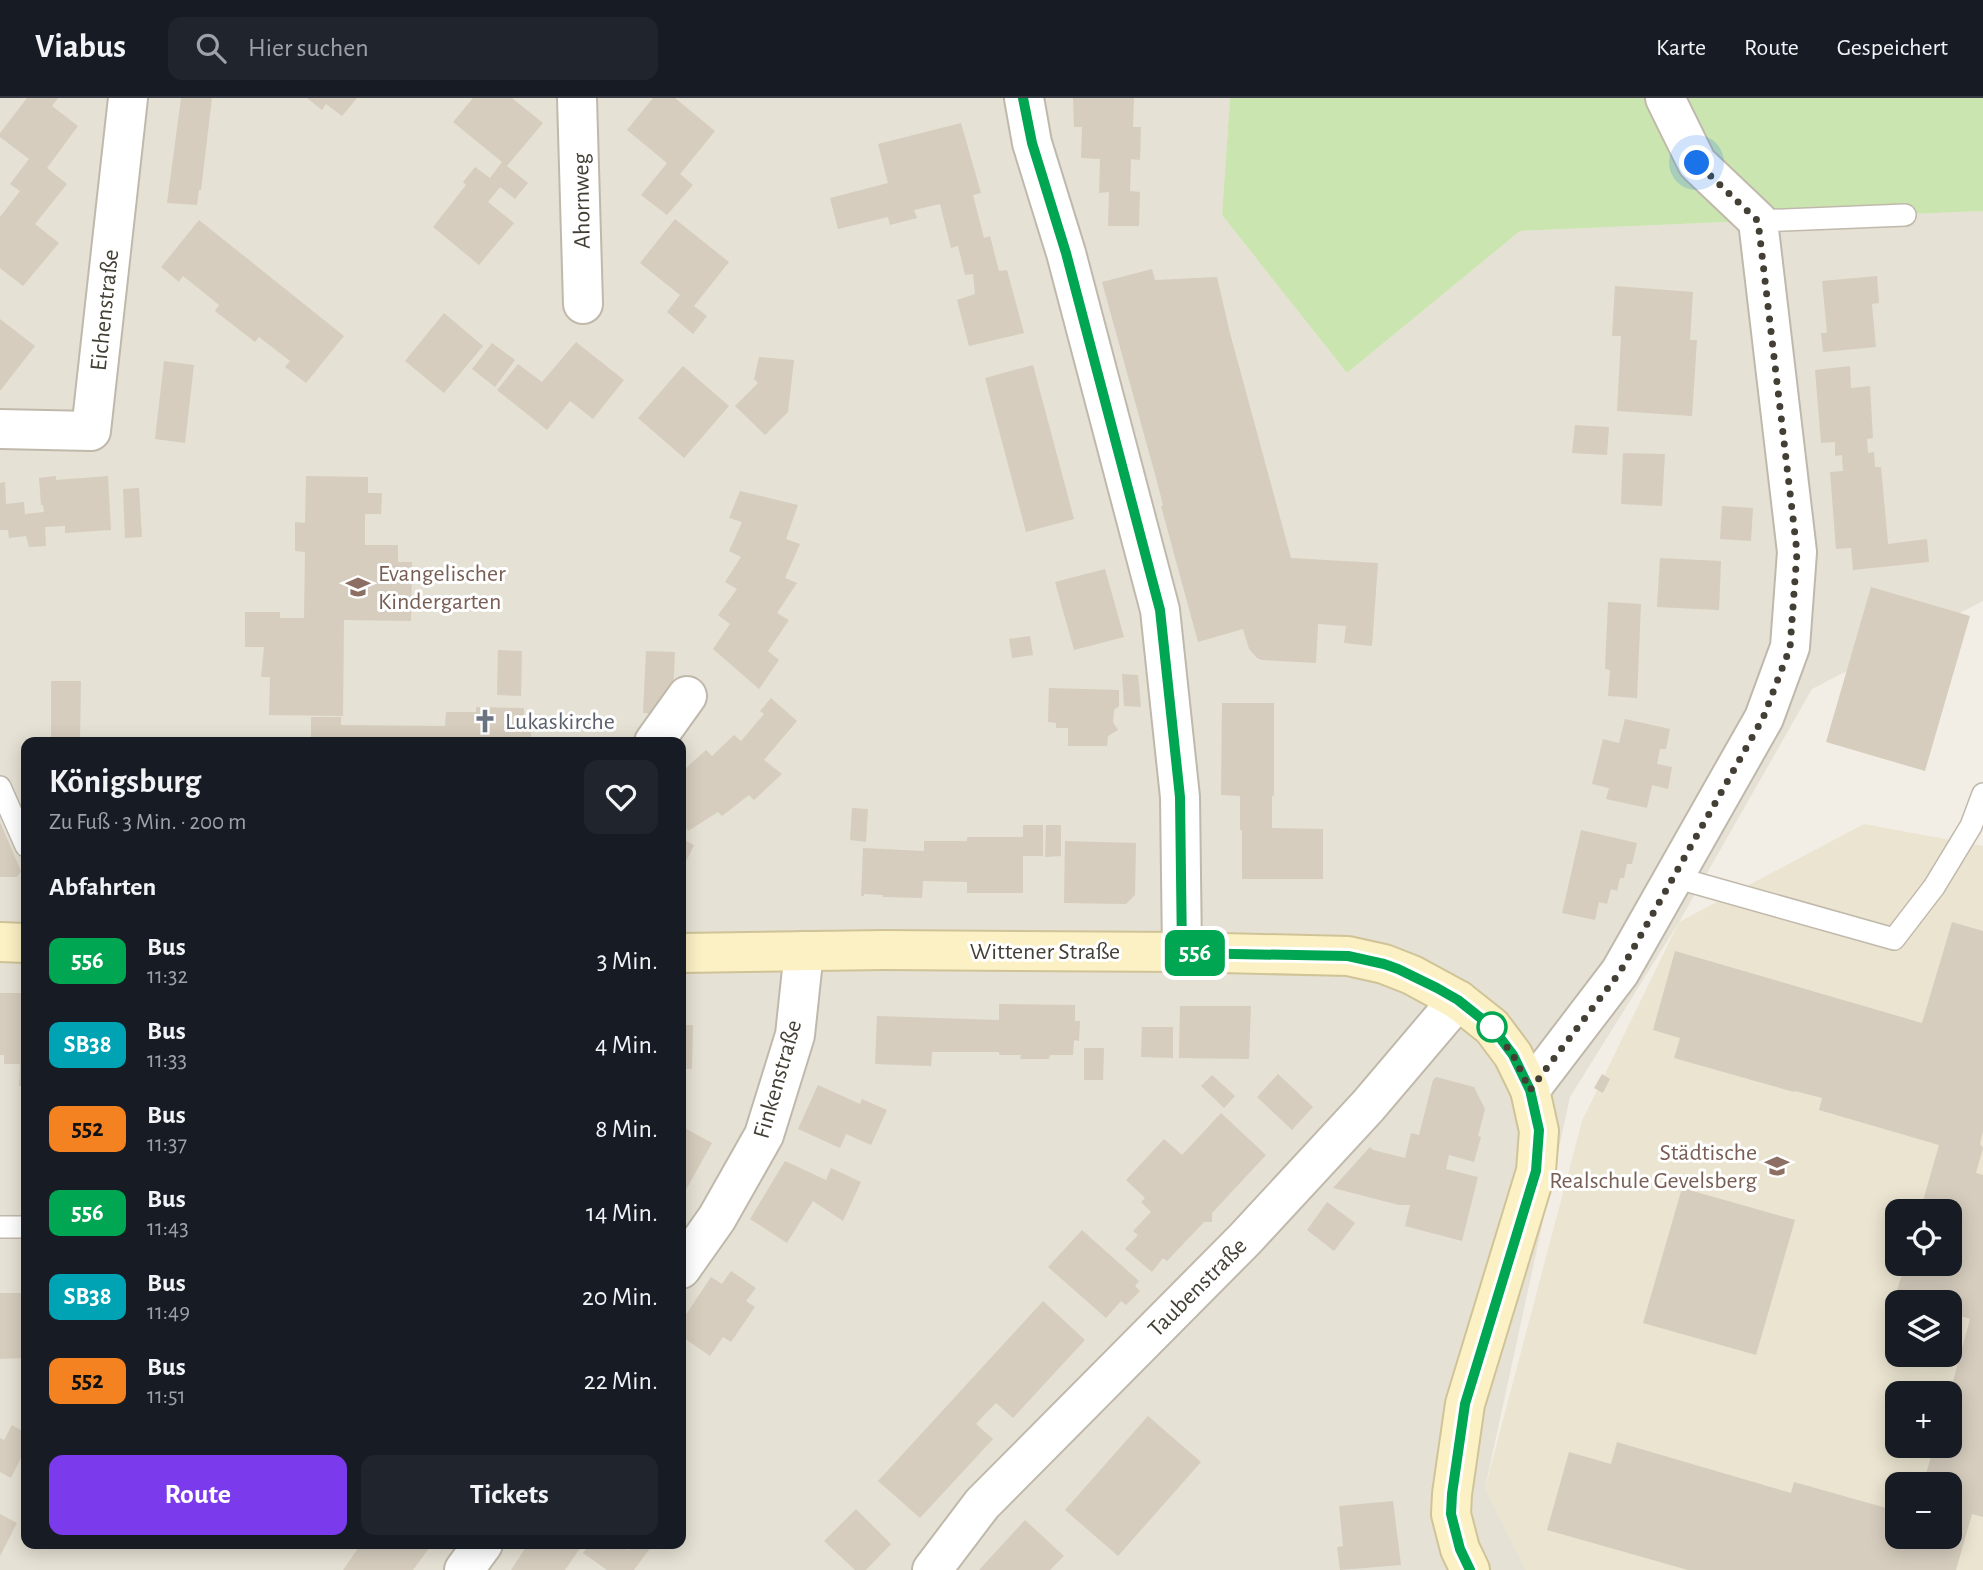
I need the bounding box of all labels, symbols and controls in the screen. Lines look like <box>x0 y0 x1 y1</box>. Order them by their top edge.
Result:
search box <box>168 17 658 80</box>
icon: search <box>192 29 230 67</box>
text: Viabus <box>35 31 126 64</box>
text: Hier suchen <box>248 35 369 61</box>
text: Karte <box>1656 36 1706 60</box>
text: Route <box>1744 36 1799 60</box>
text: Gespeichert <box>1837 36 1948 60</box>
your location <box>1679 145 1714 180</box>
street label: Ahornweg <box>569 153 595 249</box>
street label: Eichenstraße <box>87 248 123 372</box>
place label: Evangelischer Kindergarten <box>378 562 506 614</box>
school or university icon: Evangelischer Kindergarten <box>344 573 372 601</box>
church icon: Lukaskirche <box>471 707 499 735</box>
place label: Lukaskirche <box>505 710 615 734</box>
button: heart <box>584 760 658 834</box>
text: Königsburg <box>49 766 201 799</box>
text: Zu Fuß · 3 Min. · 200 m <box>49 811 246 834</box>
text: Abfahrten <box>49 874 156 900</box>
line badge: 556 <box>1155 930 1235 976</box>
text: Bus <box>147 934 186 960</box>
street label: Wittener Straße <box>970 940 1120 964</box>
text: 556 <box>1179 941 1211 965</box>
text: 3 Min. <box>597 948 658 974</box>
text: 556 <box>71 949 104 973</box>
text: 11:32 <box>147 965 188 988</box>
unlabelled marker <box>1477 1012 1507 1042</box>
street label: Finkenstraße <box>750 1017 806 1141</box>
text: Bus <box>147 1018 186 1044</box>
text: 4 Min. <box>595 1032 658 1058</box>
text: SB38 <box>63 1033 112 1057</box>
text: 11:33 <box>147 1049 187 1072</box>
text: Bus <box>147 1102 186 1128</box>
text: 8 Min. <box>595 1116 658 1142</box>
text: 552 <box>71 1117 104 1141</box>
text: 11:37 <box>147 1133 187 1156</box>
place label: Städtische Realschule Gevelsberg <box>1549 1141 1757 1193</box>
school or university icon: Städtische Realschule Gevelsberg <box>1763 1152 1791 1180</box>
text: Bus <box>147 1186 186 1212</box>
map controls <box>1885 1199 1962 1549</box>
button: locate <box>1885 1199 1962 1276</box>
text: 14 Min. <box>586 1200 658 1226</box>
text: 556 <box>71 1201 104 1225</box>
text: 11:43 <box>147 1217 189 1240</box>
street label: Taubenstraße <box>1144 1234 1252 1342</box>
text: Bus <box>147 1270 186 1296</box>
text: 20 Min. <box>582 1284 658 1310</box>
text: SB38 <box>63 1285 112 1309</box>
button: layers <box>1885 1290 1962 1367</box>
text: 11:49 <box>147 1301 190 1324</box>
text: Bus <box>147 1354 186 1380</box>
text: 22 Min. <box>584 1368 658 1394</box>
text: 552 <box>71 1369 104 1393</box>
button: + <box>1885 1381 1962 1458</box>
text: 11:51 <box>147 1385 186 1408</box>
button: Route <box>49 1455 347 1535</box>
button: Tickets <box>361 1455 658 1535</box>
button: − <box>1885 1472 1962 1549</box>

